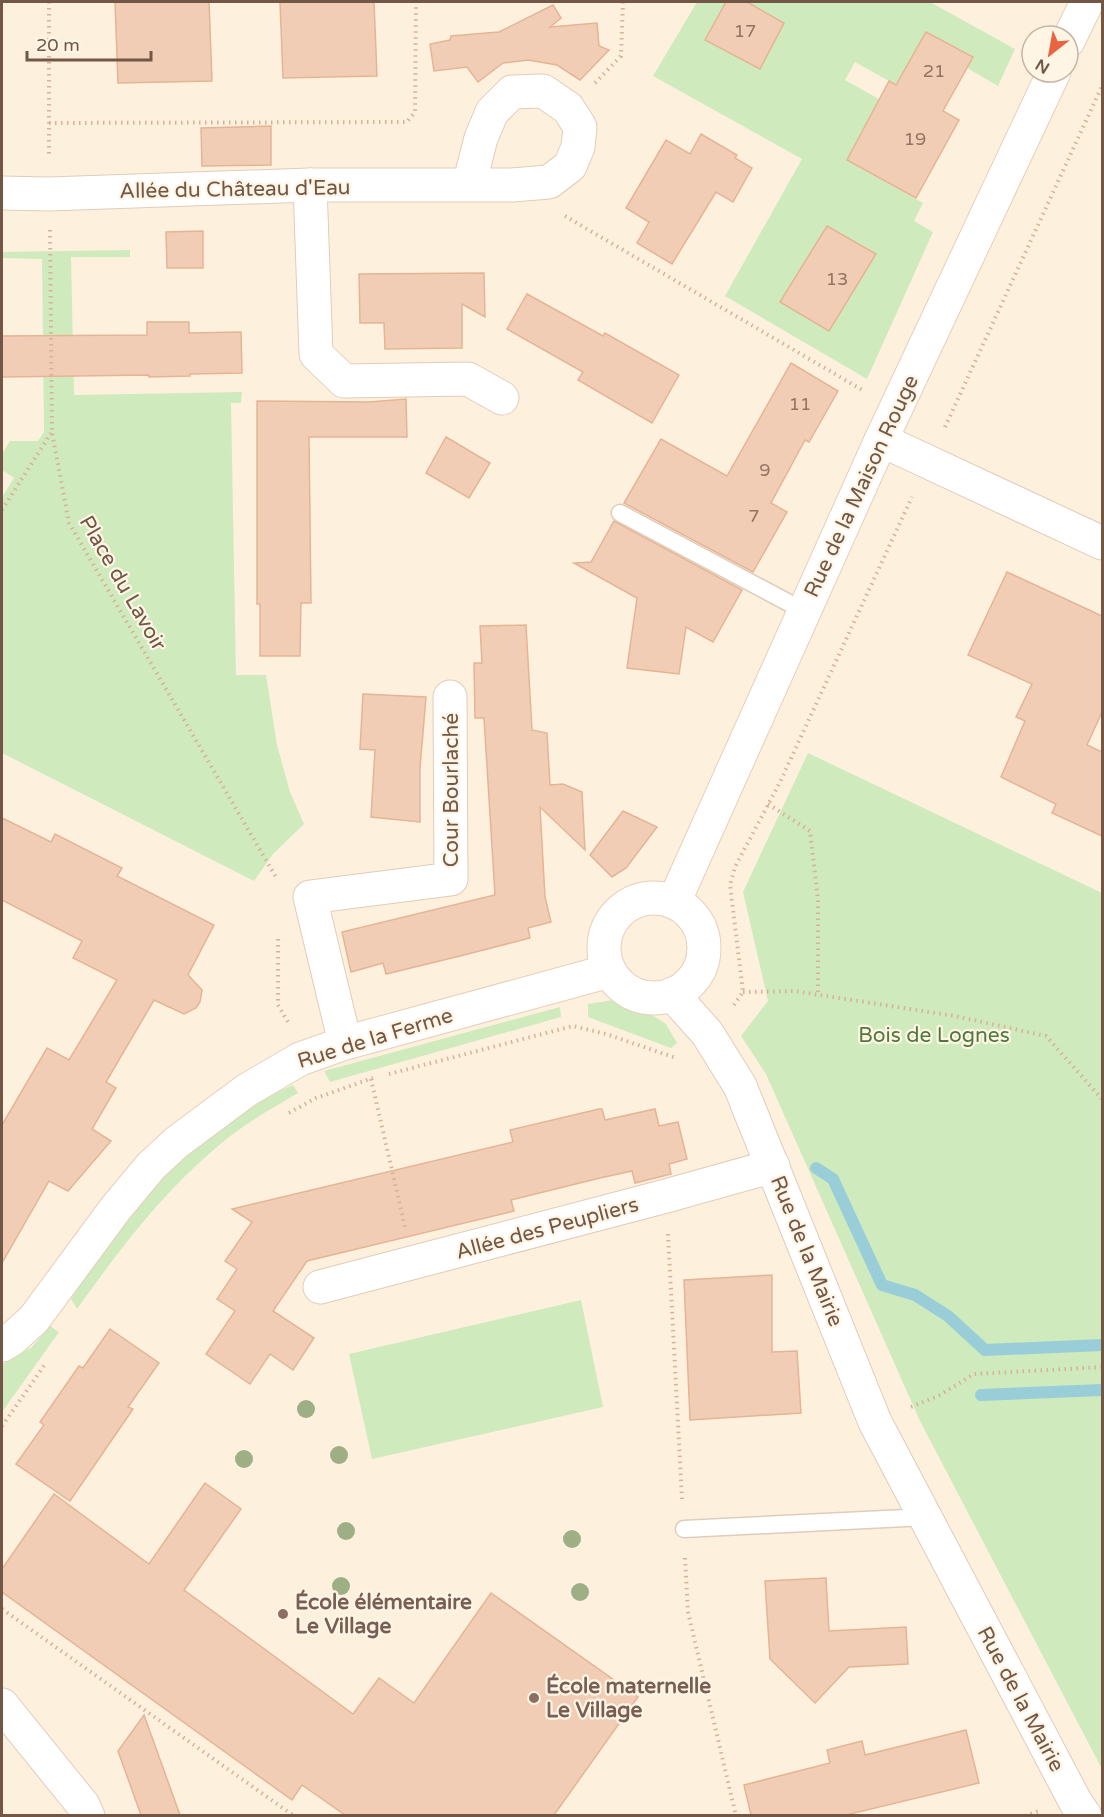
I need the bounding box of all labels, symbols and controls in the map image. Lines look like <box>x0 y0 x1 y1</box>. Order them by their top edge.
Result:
house number: 17 <box>734 20 756 42</box>
scale bar <box>27 24 152 62</box>
north arrow <box>1020 24 1080 84</box>
text: 20 m <box>36 34 80 56</box>
text: N <box>1032 54 1053 78</box>
house number: 21 <box>923 60 945 82</box>
house number: 19 <box>904 128 926 150</box>
street label: Allée du Château d'Eau <box>119 175 351 204</box>
house number: 13 <box>826 268 848 290</box>
street label: Rue de la Maison Rouge <box>799 371 924 601</box>
house number: 11 <box>789 393 811 415</box>
house number: 9 <box>759 459 771 481</box>
house number: 7 <box>748 505 760 527</box>
street label: Place du Lavoir <box>74 511 171 655</box>
street label: Cour Bourlaché <box>439 713 464 867</box>
street label: Rue de la Ferme <box>294 1003 456 1074</box>
park label: Bois de Lognes <box>858 1023 1010 1048</box>
street label: Rue de la Mairie <box>765 1172 848 1330</box>
street label: Allée des Peupliers <box>453 1192 641 1265</box>
place label: École élémentaire Le Village <box>295 1589 472 1639</box>
marker: École élémentaire Le Village <box>276 1607 290 1621</box>
street label: Rue de la Mairie <box>972 1622 1069 1776</box>
place label: École maternelle Le Village <box>546 1673 711 1723</box>
marker: École maternelle Le Village <box>527 1691 541 1705</box>

